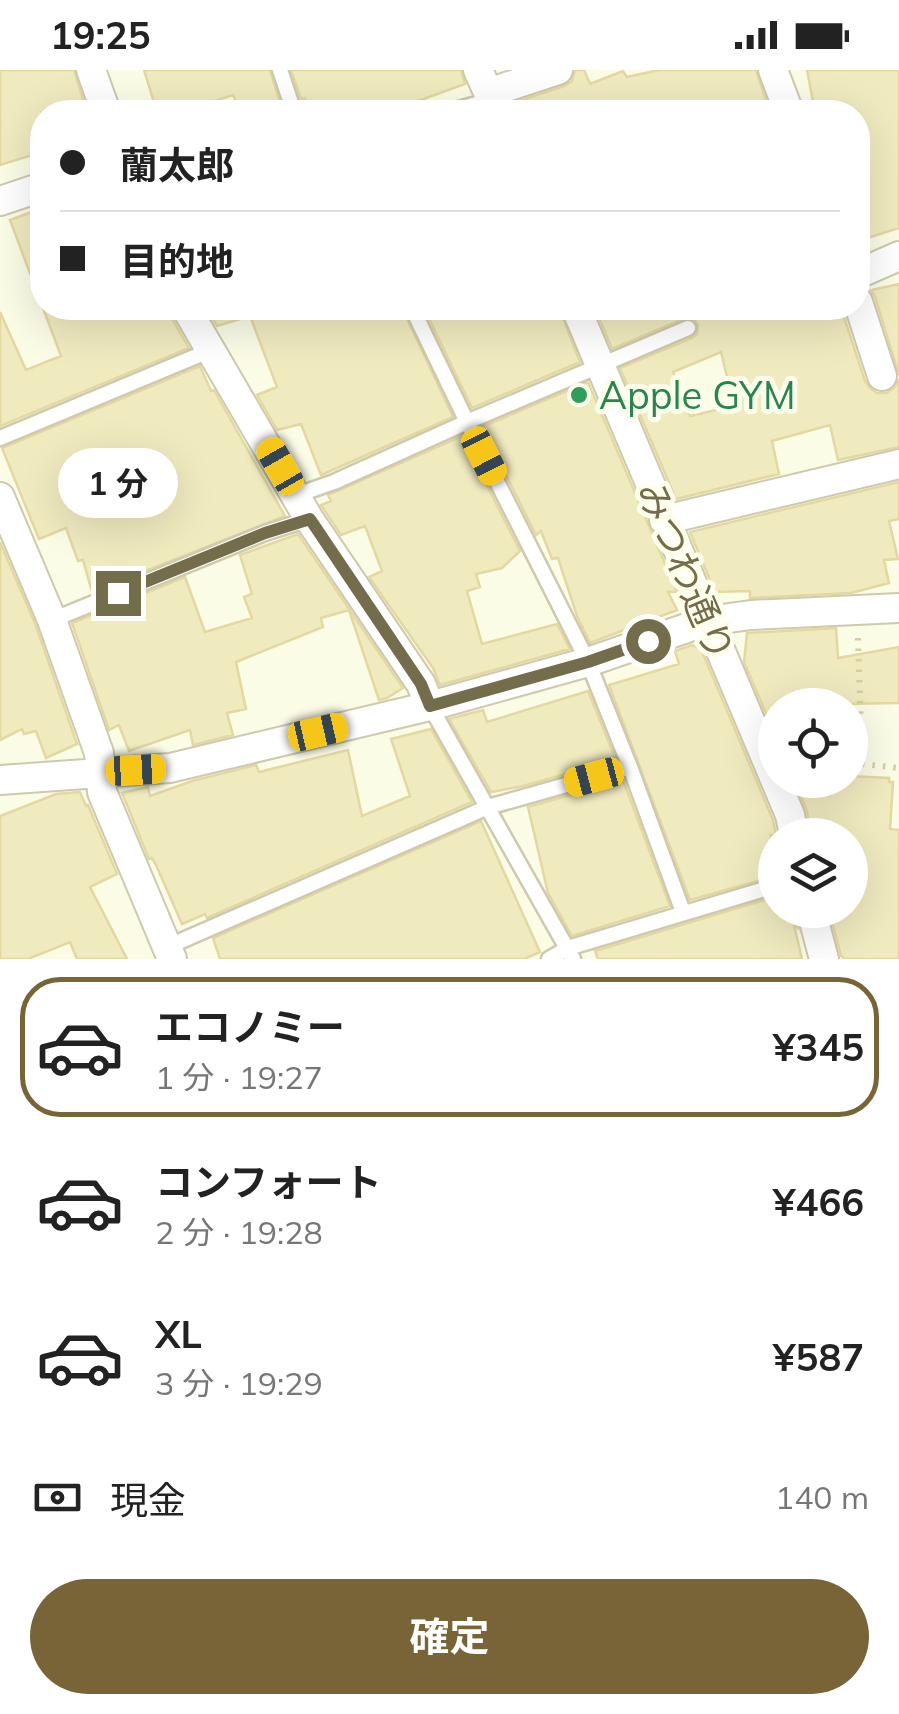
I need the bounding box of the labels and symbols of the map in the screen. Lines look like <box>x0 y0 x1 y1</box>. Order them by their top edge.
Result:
place label: Apple GYM <box>599 371 796 419</box>
marker: Apple GYM <box>568 384 590 406</box>
car <box>457 422 511 490</box>
car <box>252 433 308 499</box>
callout: 1 分 <box>58 448 178 518</box>
street label: みつわ通り <box>627 474 745 668</box>
route end <box>96 571 141 616</box>
route start <box>626 619 671 664</box>
car <box>285 711 351 753</box>
car <box>105 753 167 787</box>
car <box>561 755 627 799</box>

